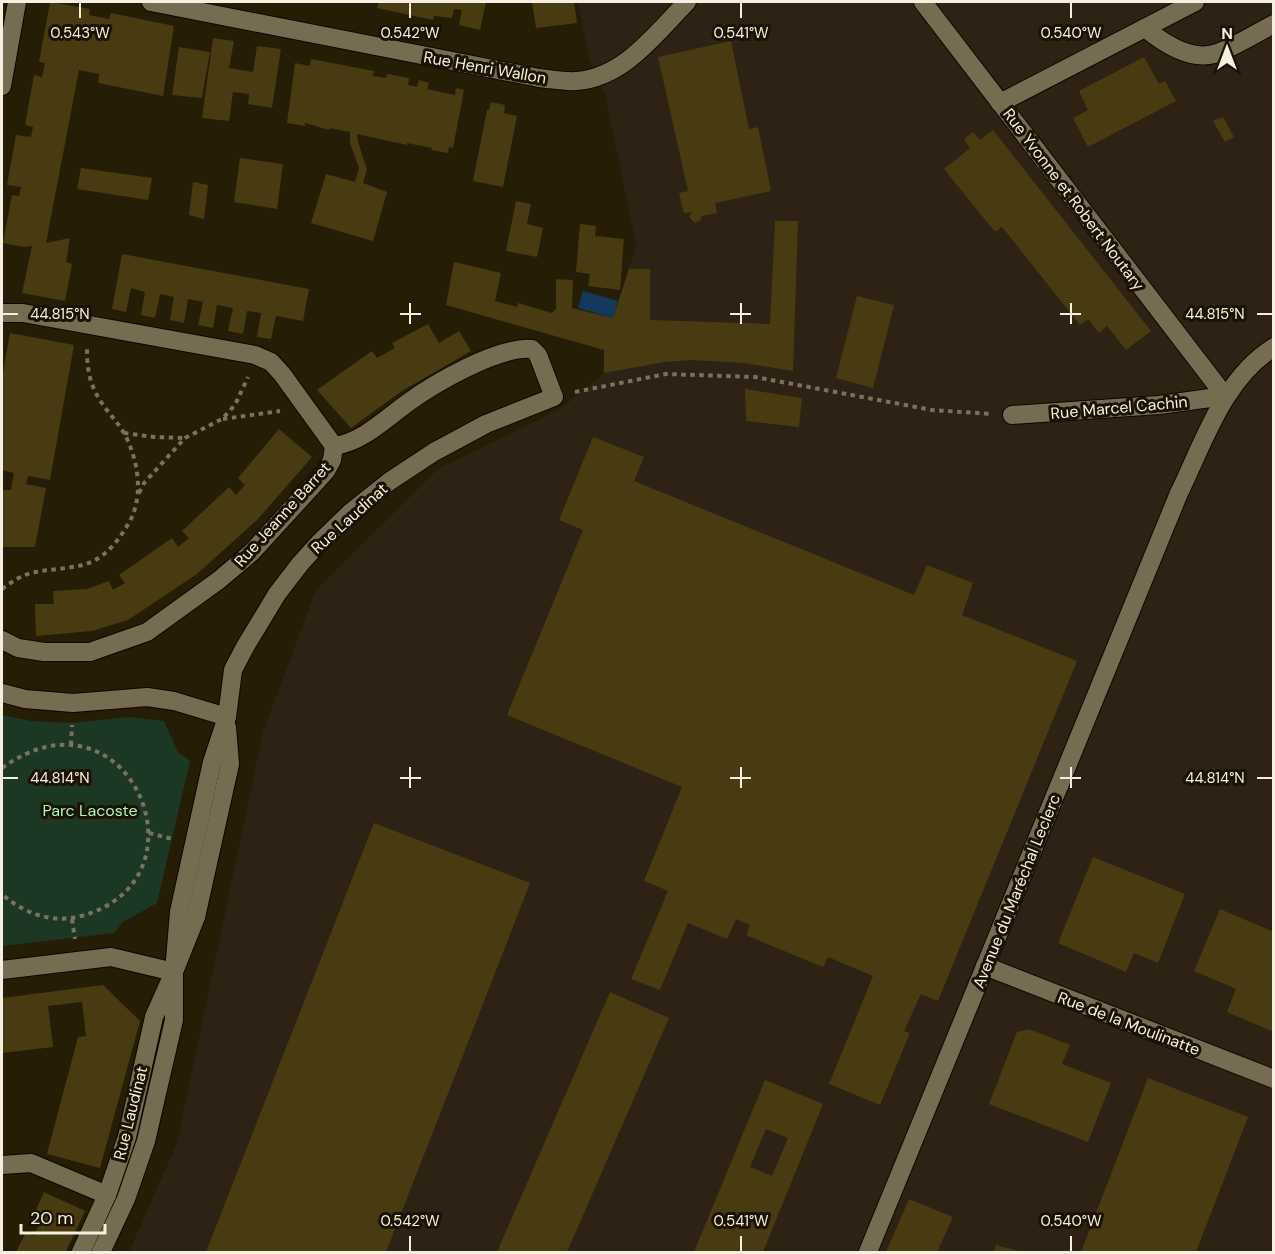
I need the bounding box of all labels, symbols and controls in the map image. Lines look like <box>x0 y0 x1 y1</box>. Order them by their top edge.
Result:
north arrow <box>1197 18 1257 78</box>
text: 0.543°W <box>50 23 110 43</box>
text: 0.542°W <box>380 23 440 43</box>
text: 0.541°W <box>713 23 769 43</box>
text: 0.540°W <box>1041 23 1102 43</box>
text: N <box>1221 23 1233 44</box>
street label: Rue Henri Wallon <box>422 46 548 89</box>
street label: Rue Yvonne et Robert Noutary <box>998 104 1149 295</box>
text: 44.815°N <box>30 304 90 324</box>
text: 44.815°N <box>1185 304 1245 324</box>
street label: Rue Marcel Cachin <box>1050 391 1188 424</box>
street label: Rue Jeanne Barret <box>230 457 335 571</box>
street label: Rue Laudinat <box>307 478 392 558</box>
text: 44.814°N <box>30 768 90 788</box>
text: 44.814°N <box>1185 768 1245 788</box>
street label: Avenue du Maréchal Leclerc <box>968 791 1065 991</box>
park label: Parc Lacoste <box>42 800 138 821</box>
street label: Rue de la Moulinatte <box>1055 987 1203 1060</box>
street label: Rue Laudinat <box>109 1064 152 1162</box>
scale bar <box>21 1197 105 1235</box>
text: 20 m <box>30 1206 73 1230</box>
text: 0.542°W <box>380 1211 440 1231</box>
text: 0.541°W <box>713 1211 769 1231</box>
text: 0.540°W <box>1041 1211 1102 1231</box>

